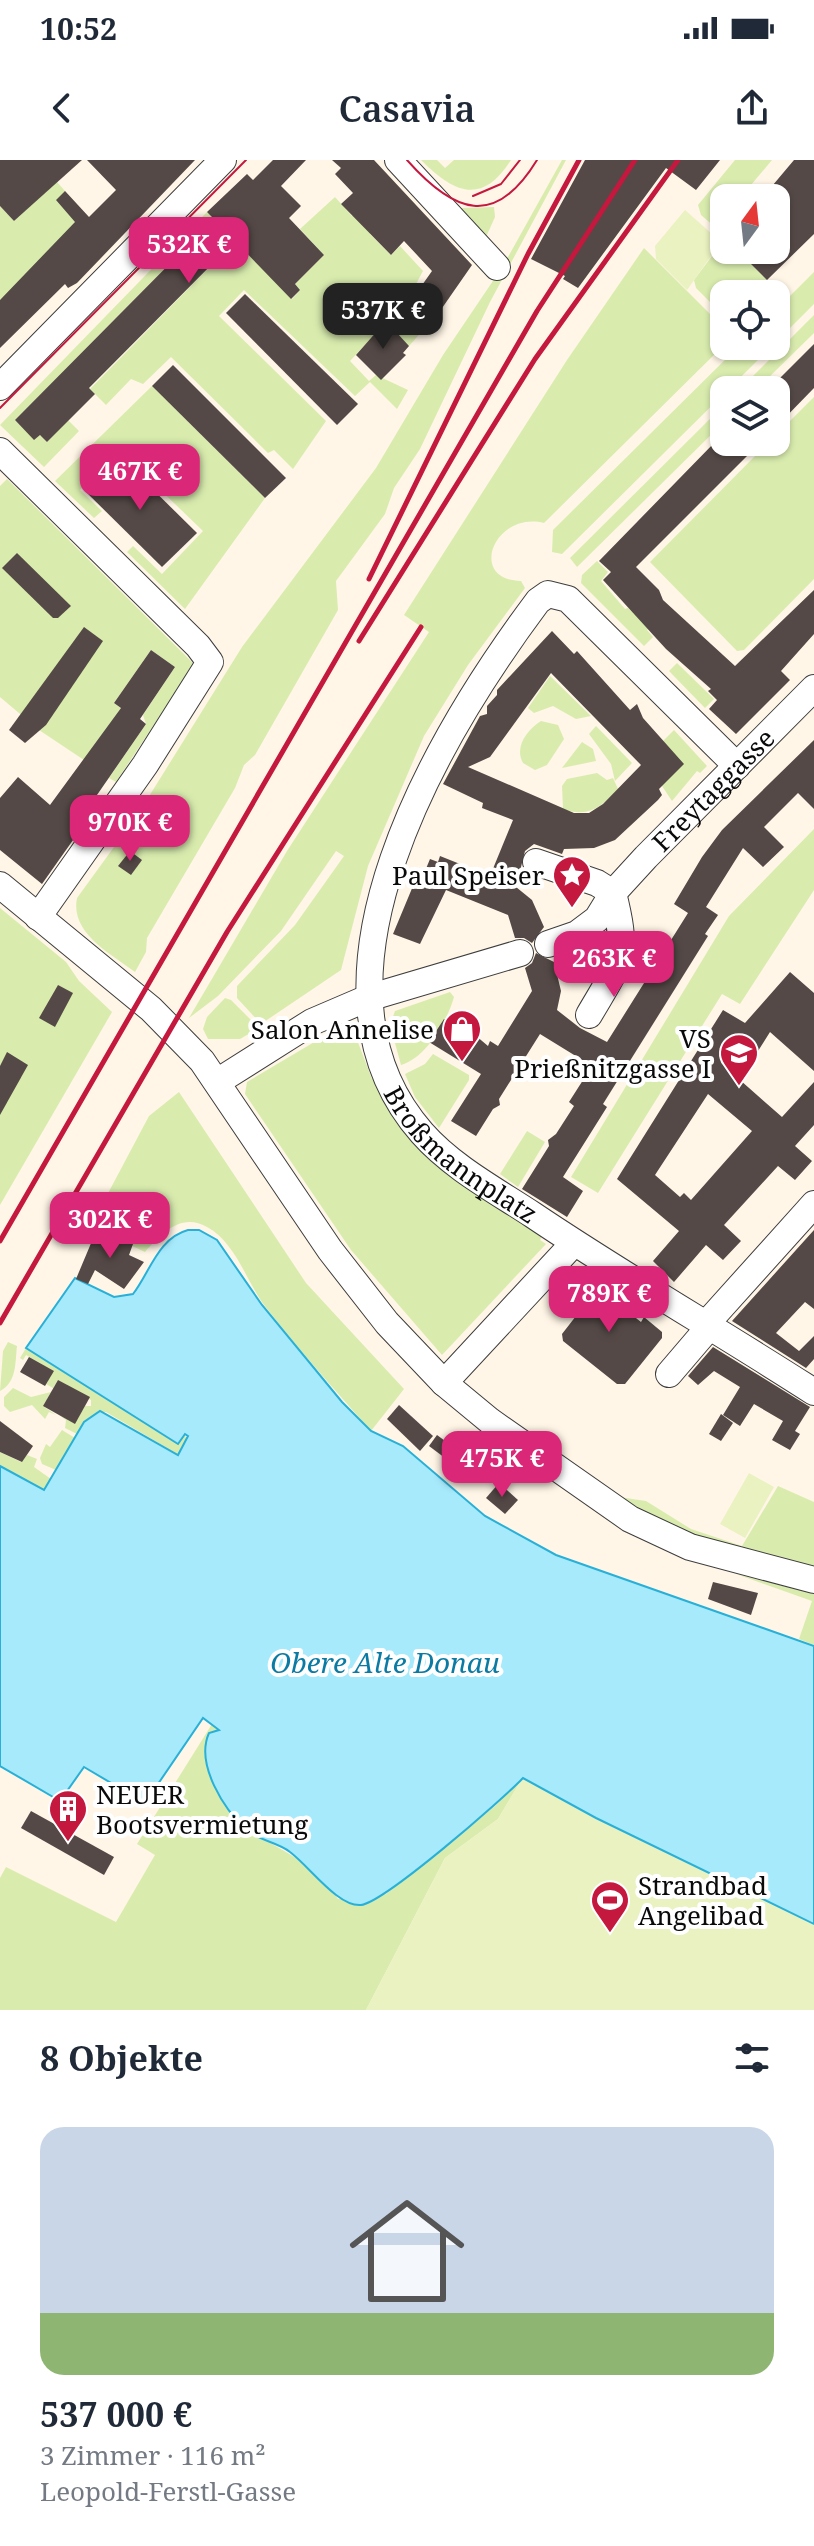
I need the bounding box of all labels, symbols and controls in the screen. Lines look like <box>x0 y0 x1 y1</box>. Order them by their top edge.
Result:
text: 10:52 <box>40 8 117 49</box>
text: Casavia <box>338 84 476 133</box>
icon: back <box>40 86 84 130</box>
icon: share <box>730 86 774 130</box>
north arrow <box>710 184 790 264</box>
map controls <box>710 184 790 456</box>
pin: 532K € <box>124 217 254 285</box>
text: 532K € <box>147 225 231 261</box>
button: locate <box>710 280 790 360</box>
pin: 537K € <box>318 283 448 351</box>
text: 537K € <box>341 291 425 327</box>
button: layers <box>710 376 790 456</box>
pin: 467K € <box>75 444 205 512</box>
text: 467K € <box>98 452 182 488</box>
street label: Freytaggasse <box>644 720 782 859</box>
pin: 970K € <box>65 795 195 863</box>
text: 970K € <box>88 803 172 839</box>
place icon: Paul Speiser <box>551 854 593 909</box>
place label: Paul Speiser <box>392 857 544 893</box>
pin: 263K € <box>549 931 679 999</box>
text: 263K € <box>572 939 656 975</box>
shop icon: Salon Annelise <box>441 1008 483 1063</box>
place label: Salon Annelise <box>251 1011 434 1047</box>
place label: VS Prießnitzgasse I <box>514 1020 711 1086</box>
school or university icon: VS Prießnitzgasse I <box>718 1032 760 1087</box>
street label: Broßmannplatz <box>376 1079 545 1231</box>
pin: 302K € <box>45 1192 175 1260</box>
text: 302K € <box>68 1200 152 1236</box>
pin: 789K € <box>544 1266 674 1334</box>
text: 789K € <box>567 1274 651 1310</box>
pin: 475K € <box>437 1431 567 1499</box>
text: 475K € <box>460 1439 544 1475</box>
water label: Obere Alte Donau <box>270 1643 500 1681</box>
place label: NEUER Bootsvermietung <box>96 1776 308 1842</box>
building icon: NEUER Bootsvermietung <box>47 1788 89 1843</box>
place label: Strandbad Angelibad <box>638 1867 767 1933</box>
sports icon: Strandbad Angelibad <box>589 1879 631 1934</box>
text: 8 Objekte <box>40 2035 203 2081</box>
icon: filters <box>730 2036 774 2080</box>
icon: home <box>335 2179 479 2323</box>
text: 537 000 € <box>40 2391 192 2437</box>
text: 3 Zimmer · 116 m² <box>40 2437 266 2473</box>
text: Leopold-Ferstl-Gasse <box>40 2473 296 2509</box>

